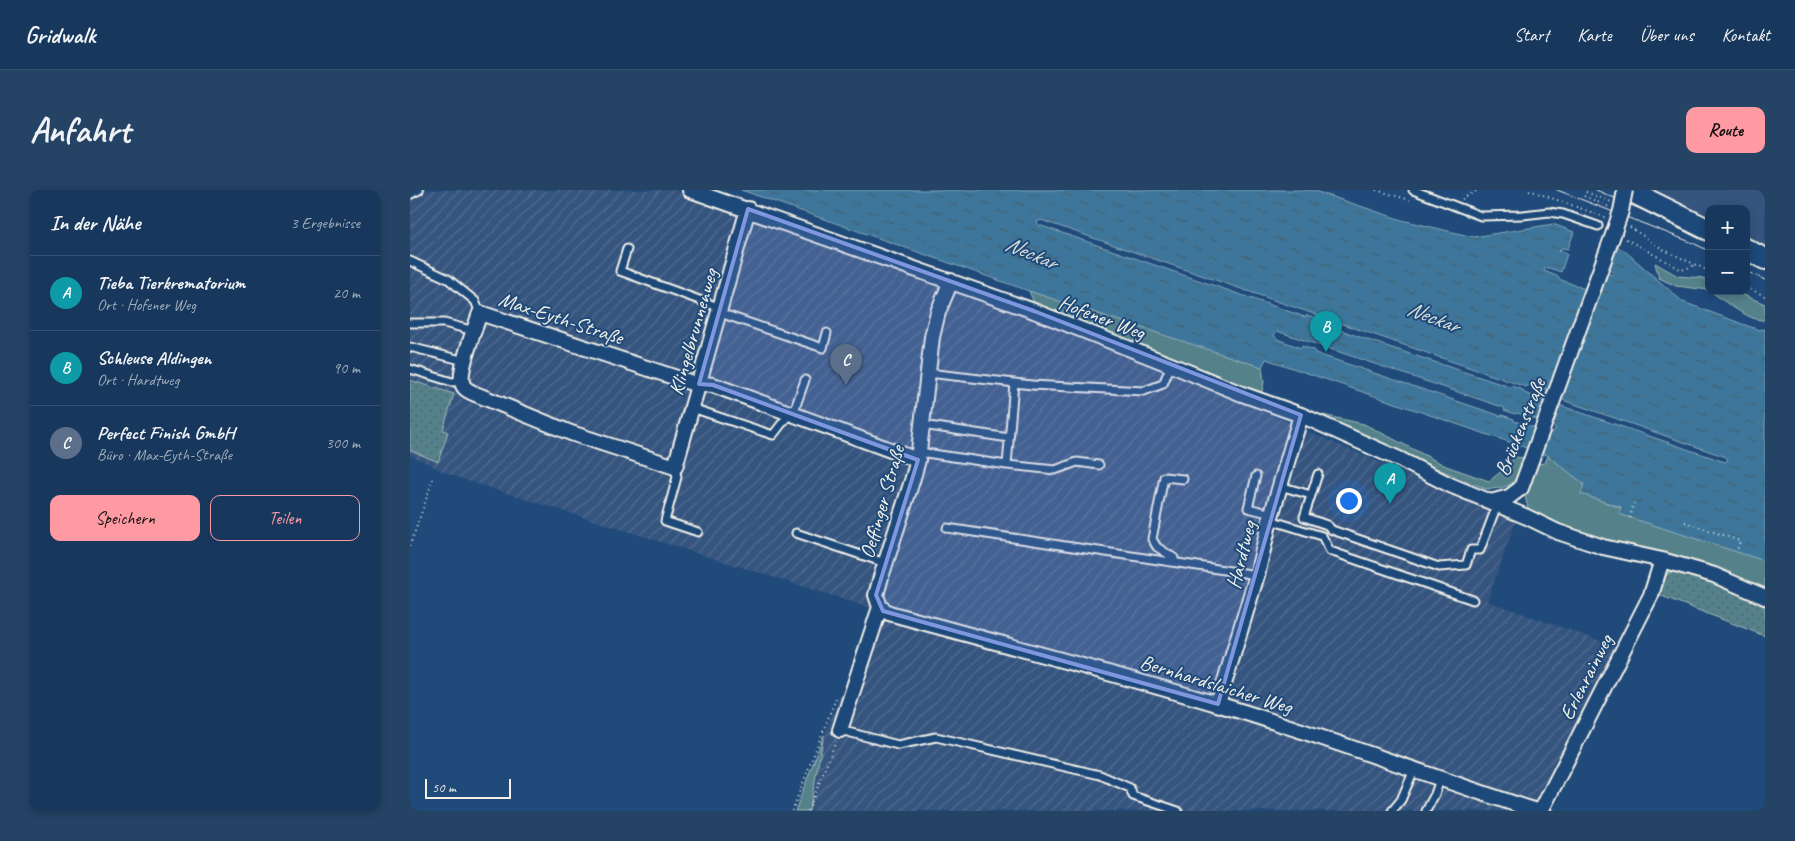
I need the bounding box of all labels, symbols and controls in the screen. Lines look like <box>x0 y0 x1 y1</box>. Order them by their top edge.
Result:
text: Gridwalk <box>25 20 95 50</box>
text: Start <box>1514 24 1549 46</box>
text: Karte <box>1577 24 1612 46</box>
text: Über uns <box>1640 24 1694 46</box>
text: Kontakt <box>1722 24 1770 46</box>
button: Route <box>1686 107 1765 153</box>
text: Anfahrt <box>30 108 130 153</box>
map controls <box>1705 205 1750 295</box>
button: + <box>1705 205 1750 250</box>
text: In der Nähe <box>50 210 140 236</box>
text: 3 Ergebnisse <box>291 213 360 233</box>
water label: Neckar <box>1001 230 1065 278</box>
button: − <box>1705 250 1750 295</box>
street label: Klingelbrunnenweg <box>663 264 724 398</box>
text: Tieba Tierkrematorium <box>97 271 245 295</box>
text: A <box>62 283 70 303</box>
text: 20 m <box>333 283 360 303</box>
street label: Max-Eyth-Straße <box>496 286 629 351</box>
street label: Hofener Weg <box>1055 289 1150 346</box>
water label: Neckar <box>1403 294 1467 341</box>
text: Ort · Hofener Weg <box>97 295 196 315</box>
pin: B <box>1310 311 1342 352</box>
pin: C <box>830 344 862 385</box>
text: Schleuse Aldingen <box>97 346 211 370</box>
text: B <box>62 358 70 378</box>
text: 90 m <box>333 358 360 378</box>
text: Ort · Hardtweg <box>97 370 179 390</box>
street label: Brückenstraße <box>1489 372 1552 480</box>
text: Perfect Finish GmbH <box>97 421 235 445</box>
text: C <box>62 433 70 453</box>
text: 300 m <box>326 433 360 453</box>
street label: Oeffinger Straße <box>853 440 911 561</box>
text: Büro · Max-Eyth-Straße <box>97 445 232 465</box>
pin: A <box>1374 463 1406 504</box>
your location <box>1336 488 1362 514</box>
button: Speichern <box>50 495 200 541</box>
button: Teilen <box>210 495 360 541</box>
street label: Hardtweg <box>1220 517 1262 592</box>
street label: Erlenrainweg <box>1553 628 1619 724</box>
street label: Bernhardslaicher Weg <box>1137 649 1297 720</box>
scale bar <box>425 776 511 799</box>
text: 50 m <box>432 779 456 796</box>

